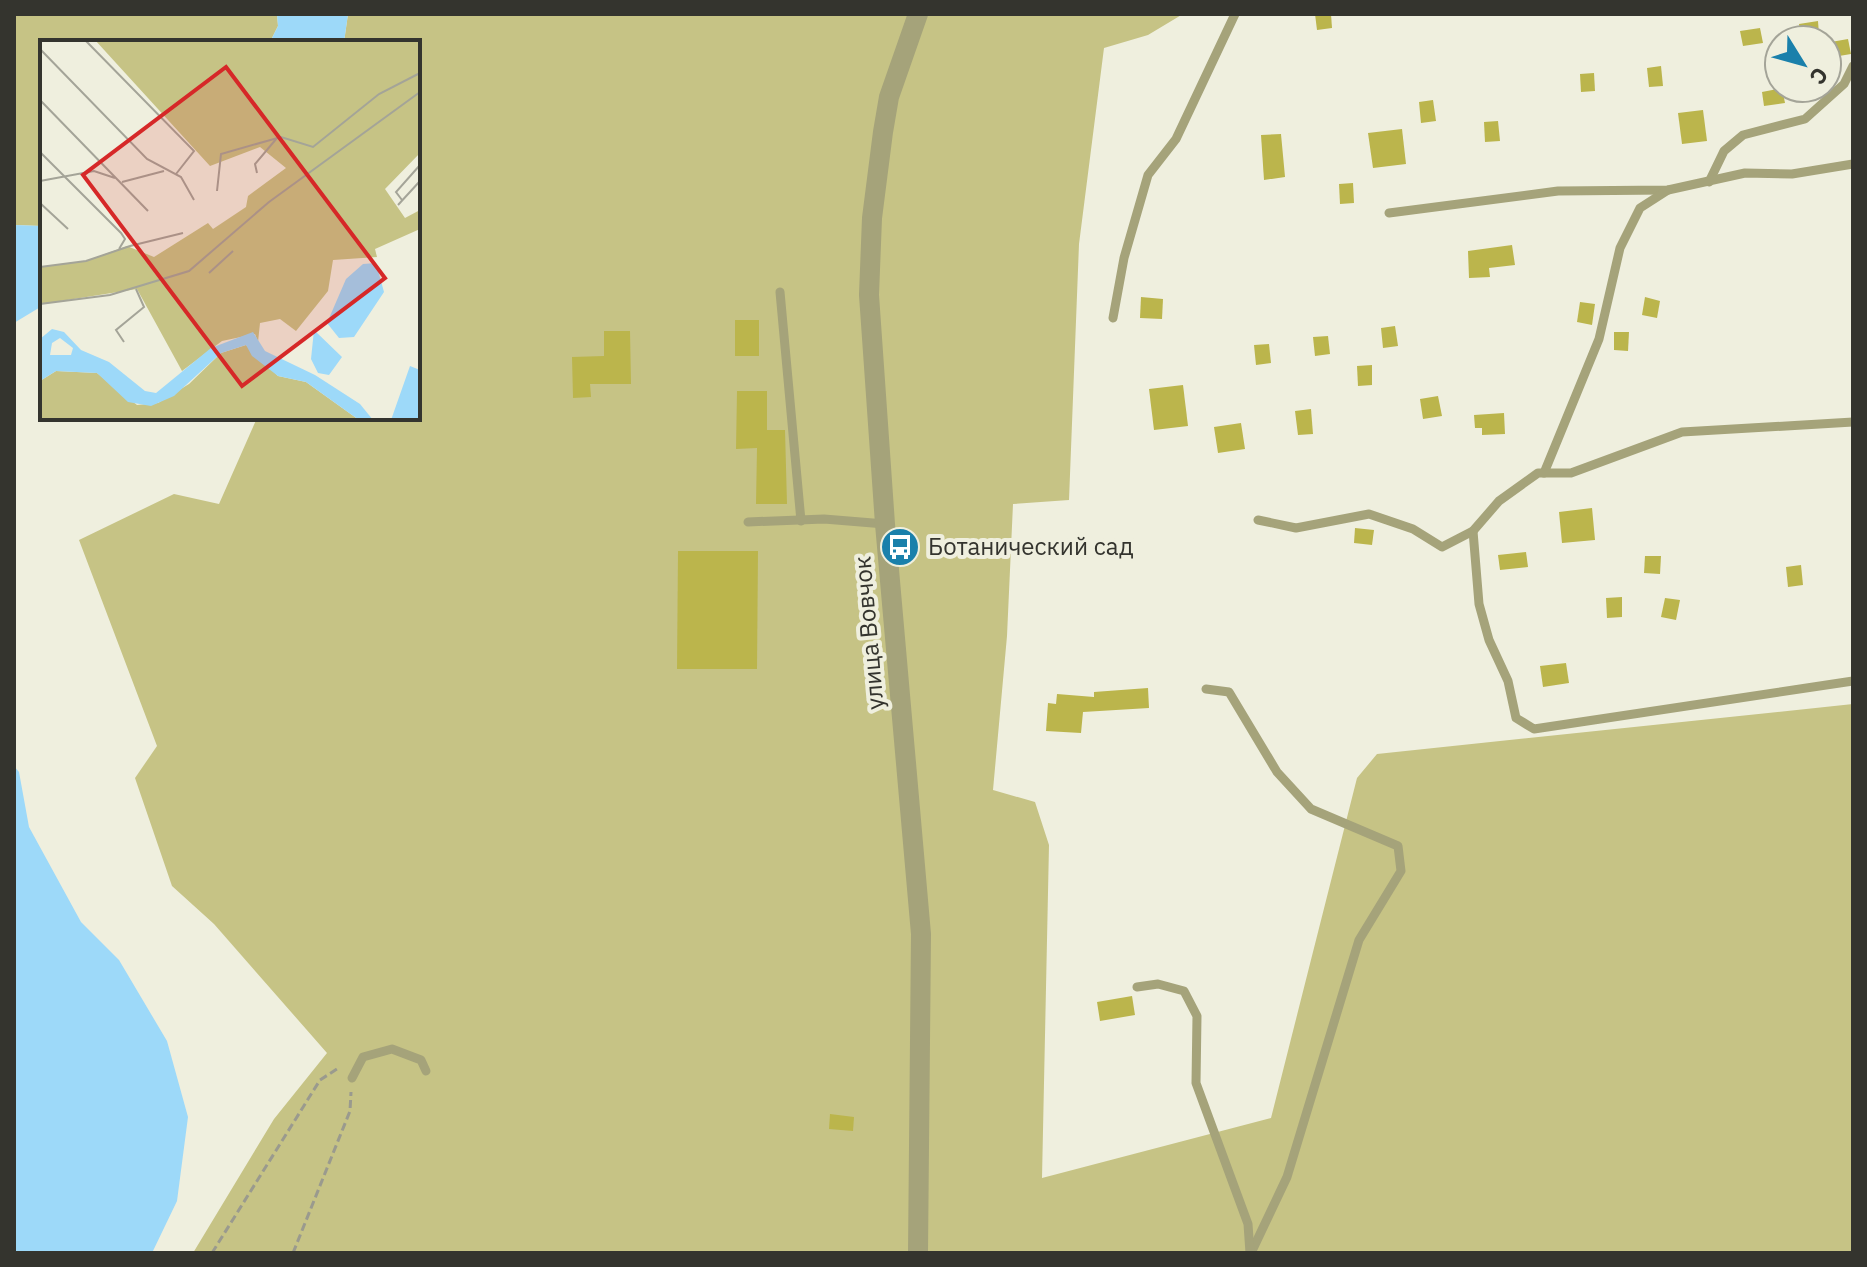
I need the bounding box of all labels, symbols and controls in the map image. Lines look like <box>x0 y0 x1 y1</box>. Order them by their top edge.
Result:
north arrow <box>1763 24 1843 104</box>
inset map <box>40 40 420 420</box>
text: С <box>1803 62 1835 91</box>
bus stop icon: Ботанический сад <box>879 526 921 568</box>
place label: Ботанический сад <box>928 530 1133 562</box>
street label: улица Вовчок <box>845 555 891 711</box>

